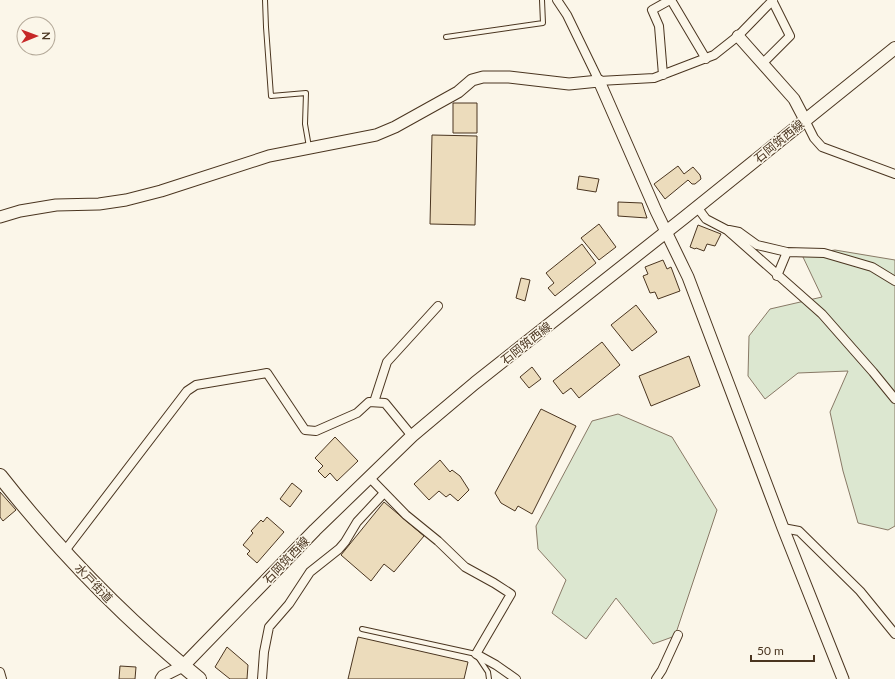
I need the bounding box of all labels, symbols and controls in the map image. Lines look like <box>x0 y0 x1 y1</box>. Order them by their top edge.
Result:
north arrow <box>16 16 56 56</box>
text: N <box>40 31 53 40</box>
street label: 石岡筑西線 <box>751 116 807 166</box>
street label: 石岡筑西線 <box>498 319 554 367</box>
street label: 石岡筑西線 <box>260 533 312 587</box>
street label: 水戸街道 <box>72 561 116 605</box>
scale bar <box>751 637 814 663</box>
text: 50 m <box>757 643 784 658</box>

